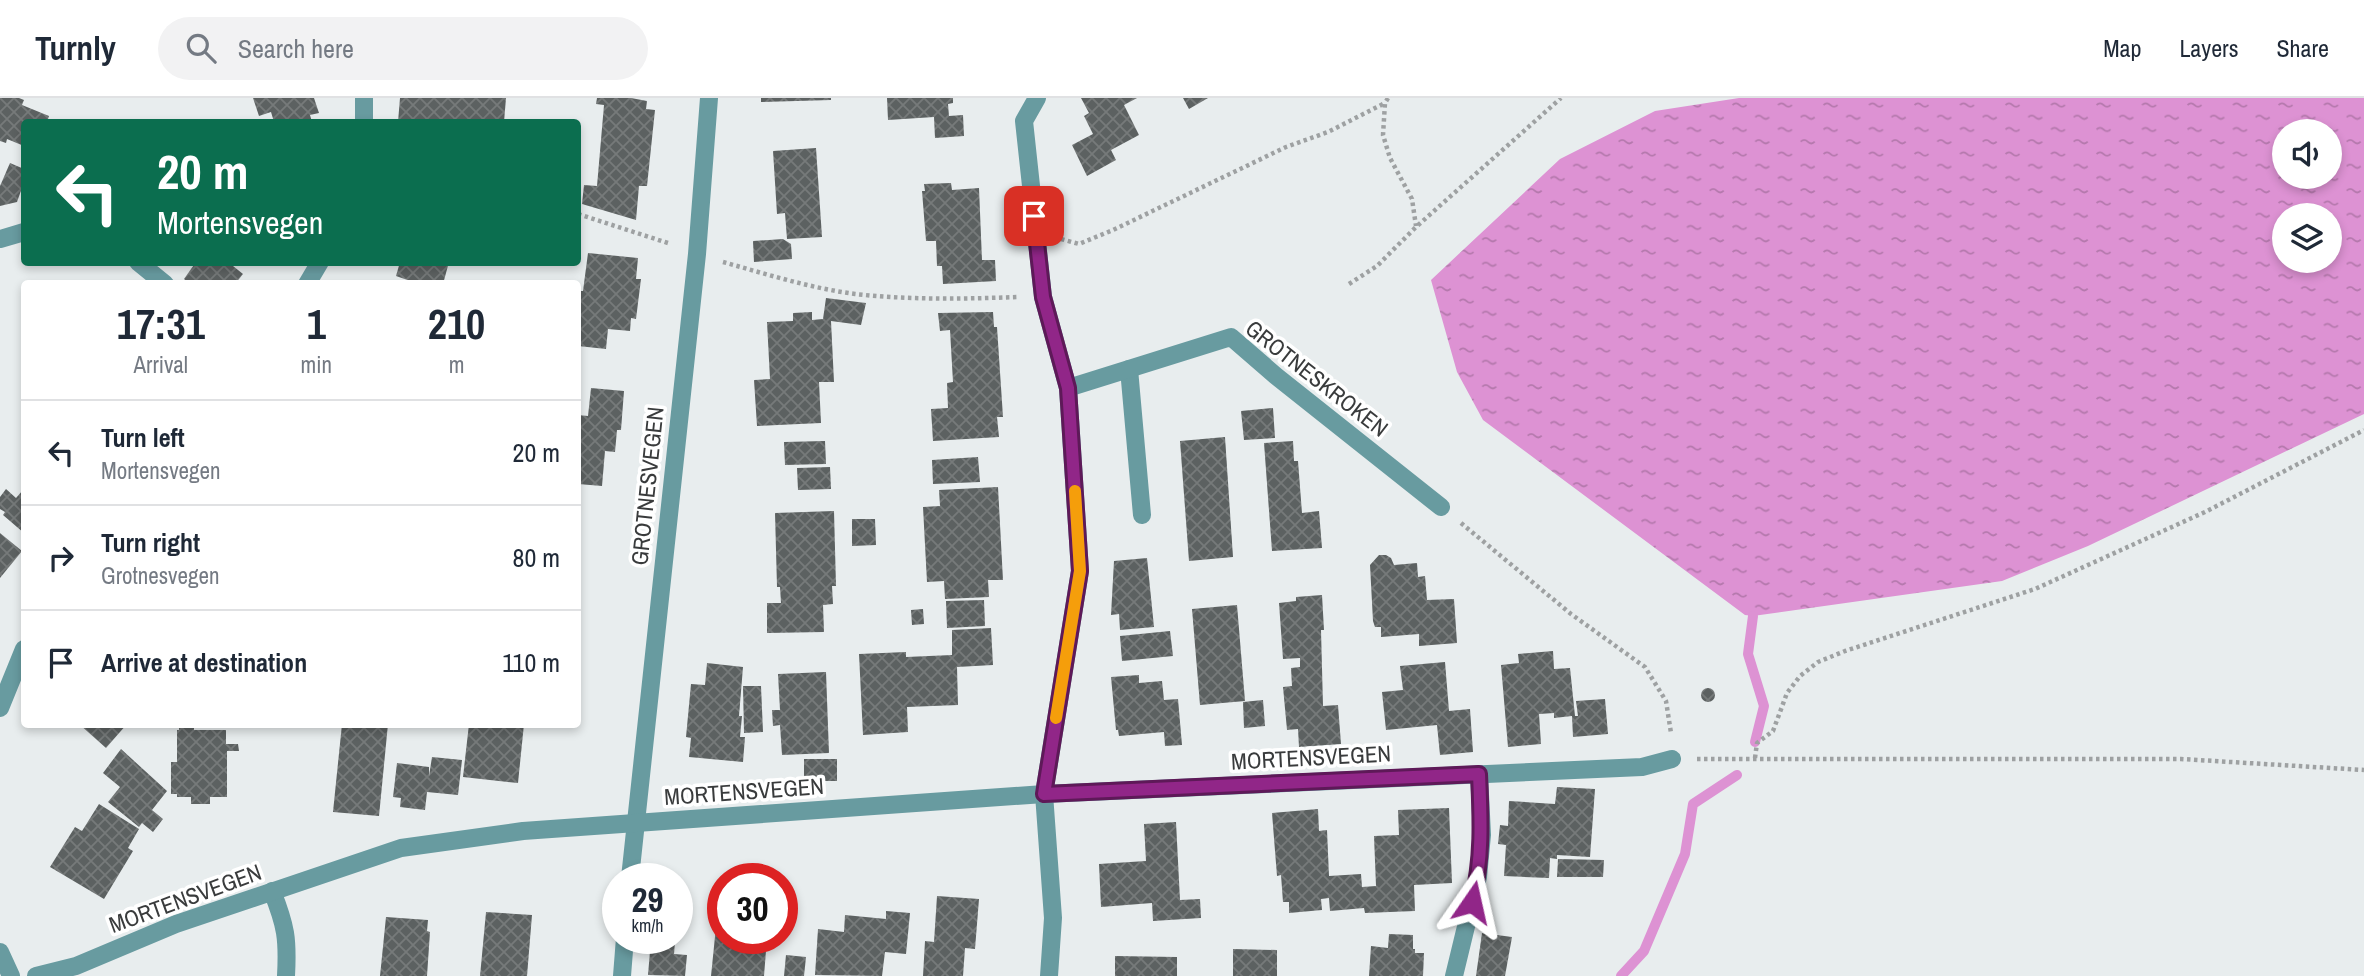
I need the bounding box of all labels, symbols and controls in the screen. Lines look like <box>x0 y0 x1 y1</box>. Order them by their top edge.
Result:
search box <box>158 17 648 80</box>
text: Turnly <box>35 26 116 70</box>
icon: search <box>182 29 220 67</box>
text: Search here <box>238 31 354 66</box>
text: Map <box>2103 32 2141 64</box>
text: Layers <box>2179 32 2238 64</box>
text: Share <box>2276 32 2329 64</box>
map controls <box>2272 119 2342 273</box>
button: sound <box>2272 119 2342 189</box>
text: 20 m <box>157 138 249 204</box>
icon: left <box>42 147 133 238</box>
pin <box>1004 186 1064 246</box>
icon: arrive <box>1015 197 1053 235</box>
text: Mortensvegen <box>157 201 323 244</box>
button: layers <box>2272 203 2342 273</box>
text: 17:31 <box>117 296 205 352</box>
text: 1 <box>307 296 326 352</box>
text: 210 <box>428 296 485 352</box>
street label: GROTNESKROKEN <box>1239 313 1395 443</box>
text: Arrival <box>134 349 188 380</box>
text: min <box>301 349 332 380</box>
text: m <box>449 349 464 380</box>
street label: GROTNESVEGEN <box>623 405 671 567</box>
text: Turn left <box>101 420 185 455</box>
icon: left <box>42 434 80 472</box>
text: 20 m <box>513 435 560 470</box>
text: Mortensvegen <box>101 455 221 486</box>
text: Turn right <box>101 525 200 560</box>
icon: right <box>42 539 80 577</box>
text: 80 m <box>513 540 560 575</box>
text: Grotnesvegen <box>101 560 219 591</box>
icon: arrive <box>42 644 80 682</box>
text: Arrive at destination <box>101 645 307 680</box>
text: 110 m <box>502 645 560 680</box>
street label: MORTENSVEGEN <box>1230 737 1392 777</box>
street label: MORTENSVEGEN <box>663 770 825 812</box>
street label: MORTENSVEGEN <box>105 856 265 940</box>
speed limit sign: 30 <box>707 863 798 954</box>
position arrow <box>1435 865 1509 939</box>
text: 29 <box>632 876 663 923</box>
text: km/h <box>632 913 664 938</box>

